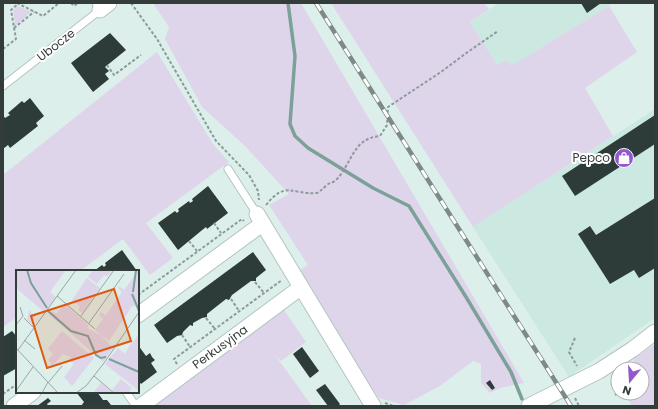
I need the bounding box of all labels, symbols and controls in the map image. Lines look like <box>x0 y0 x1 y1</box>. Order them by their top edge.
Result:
street label: Ubocze <box>33 24 78 65</box>
shop icon: Pepco <box>613 147 635 169</box>
place label: Pepco <box>573 149 610 166</box>
inset map <box>16 270 139 393</box>
street label: Perkusyjna <box>189 321 251 372</box>
north arrow <box>610 361 650 401</box>
text: N <box>620 382 633 399</box>

